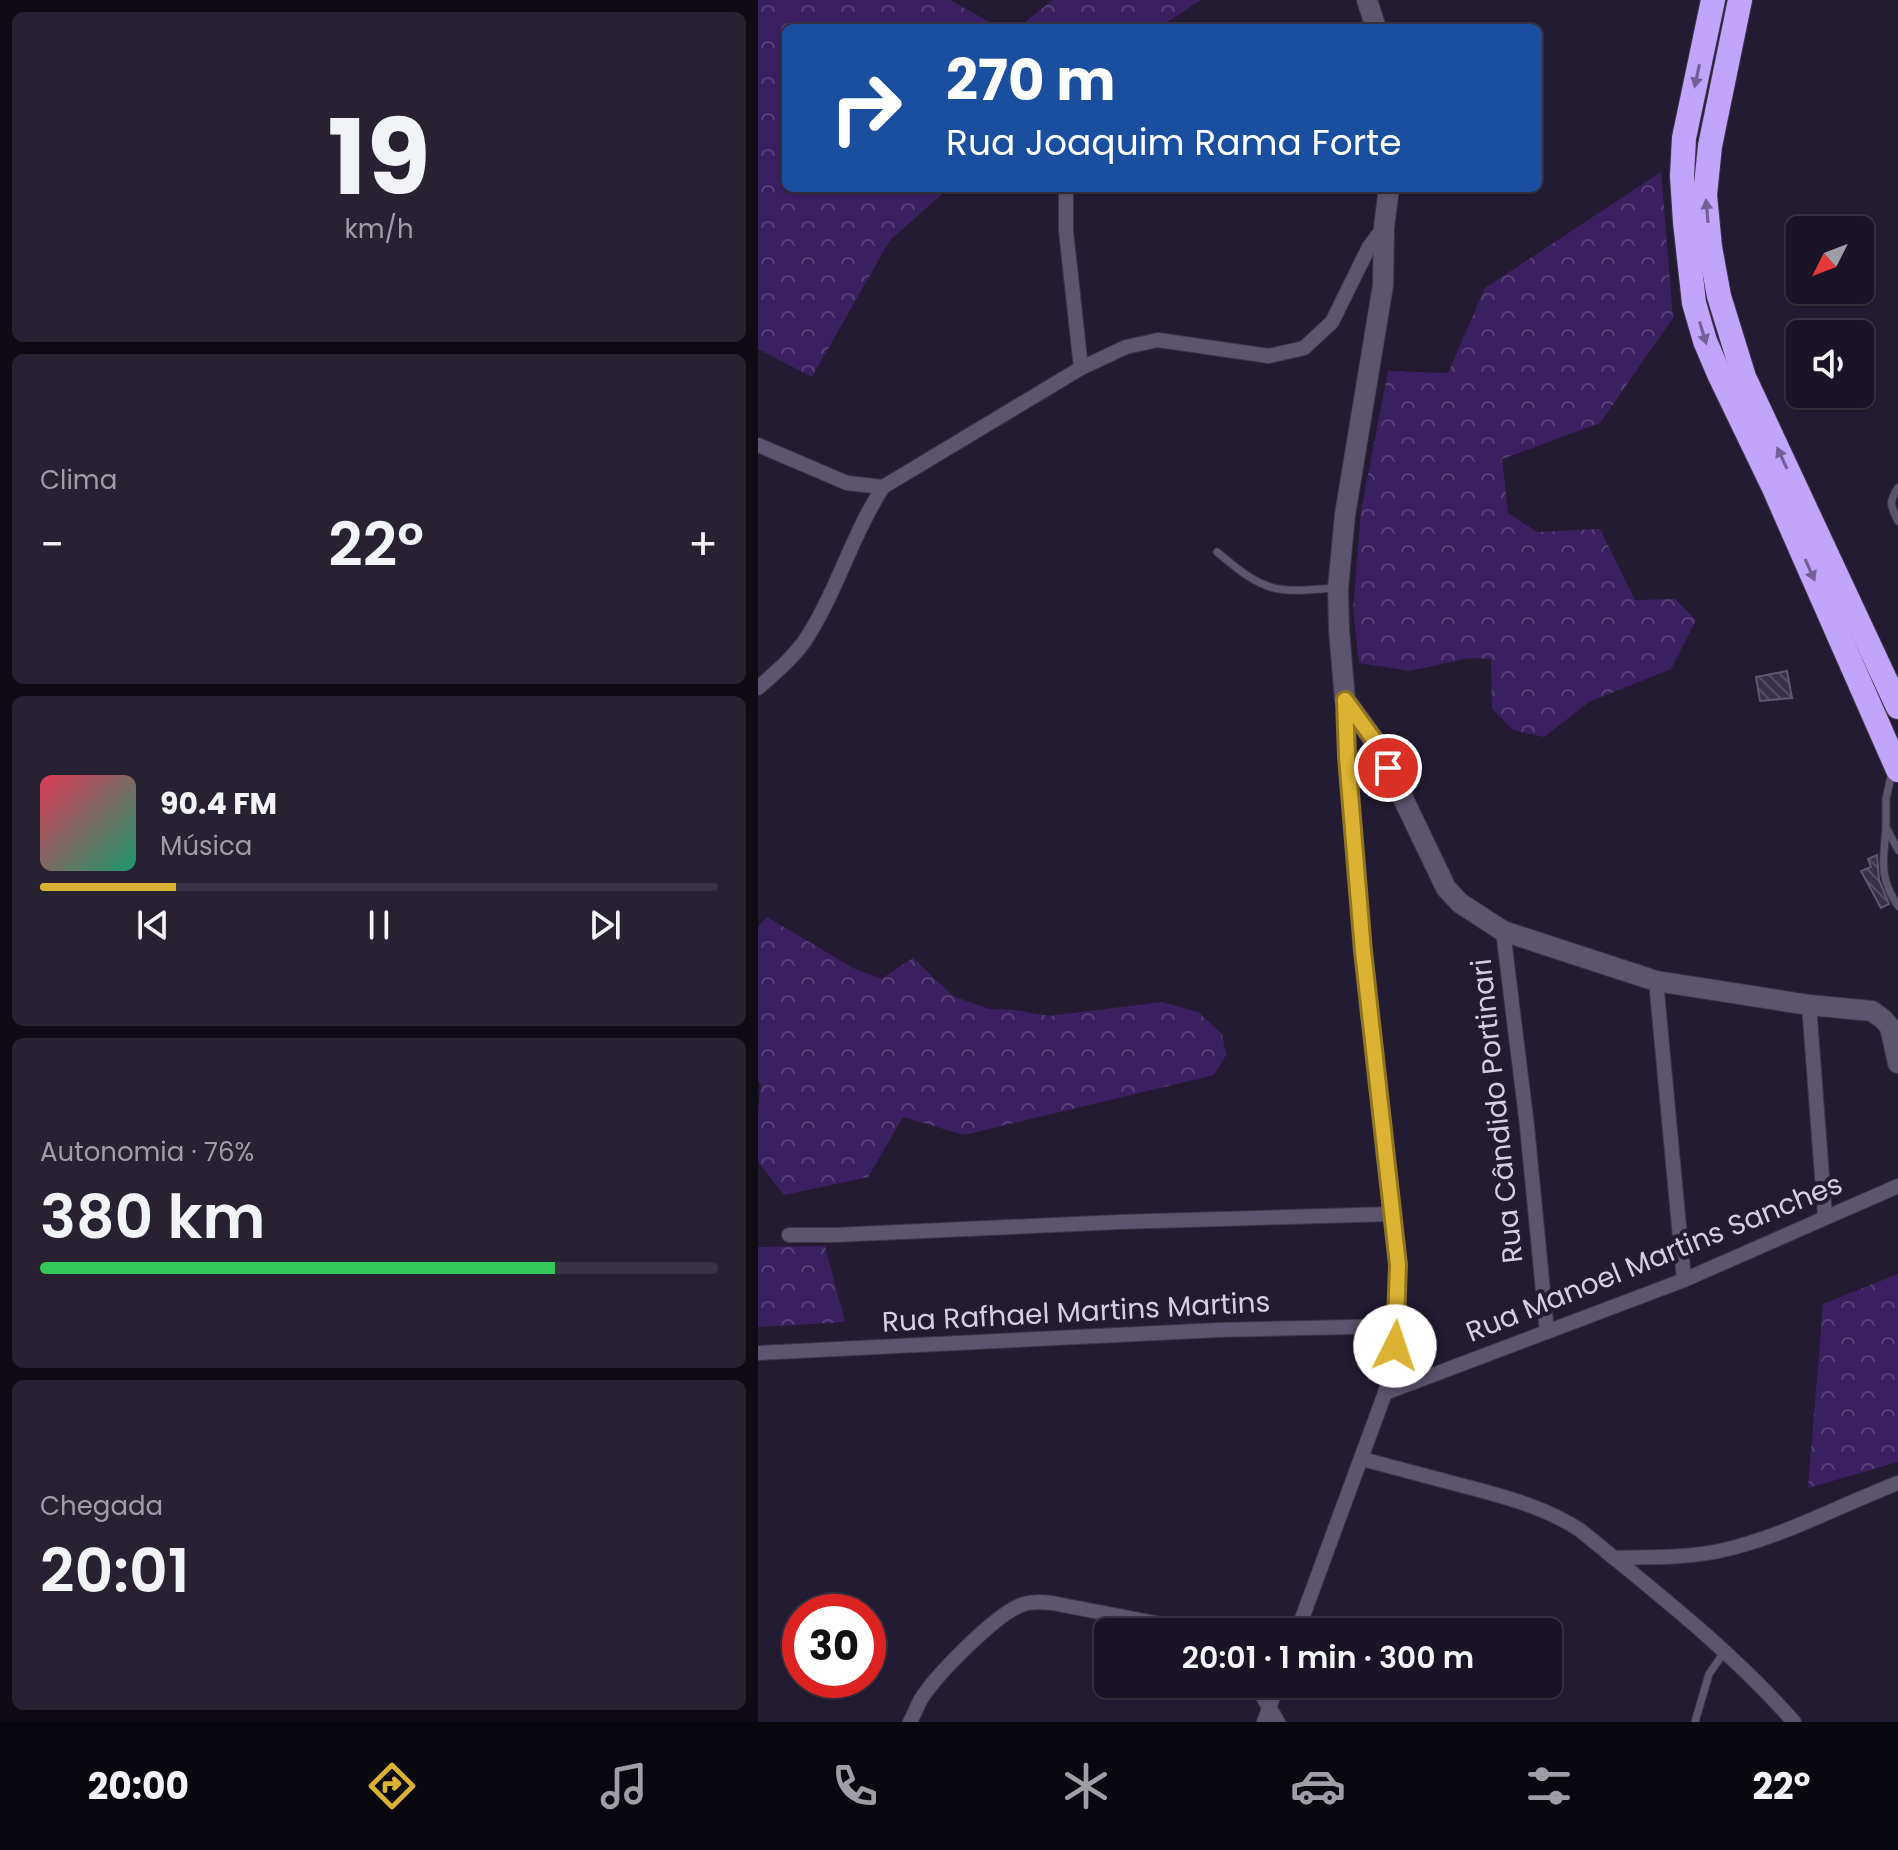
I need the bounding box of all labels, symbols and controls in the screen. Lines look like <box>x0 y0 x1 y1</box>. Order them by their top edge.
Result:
text: 270 m <box>946 41 1116 120</box>
icon: right <box>814 56 918 160</box>
one-way arrow <box>1690 64 1703 89</box>
text: 19 <box>327 85 431 230</box>
text: Rua Joaquim Rama Forte <box>946 117 1402 168</box>
one-way arrow <box>1700 199 1713 224</box>
text: km/h <box>344 211 414 247</box>
north arrow <box>1786 216 1874 304</box>
map controls <box>1786 216 1874 408</box>
button: sound <box>1786 320 1874 408</box>
one-way arrow <box>1697 321 1710 345</box>
one-way arrow <box>1775 447 1789 470</box>
text: Clima <box>40 462 117 498</box>
text: 22° <box>328 503 424 587</box>
text: − <box>40 514 64 575</box>
text: + <box>688 514 718 575</box>
one-way arrow <box>1803 558 1817 582</box>
pin <box>1354 734 1422 802</box>
icon: arrive <box>1366 746 1410 790</box>
text: 90.4 FM <box>160 782 277 825</box>
text: Música <box>160 828 252 864</box>
icon: previous <box>131 903 175 947</box>
icon: pause <box>357 903 401 947</box>
icon: next <box>583 903 627 947</box>
street label: Rua Cândido Portinari <box>1462 957 1532 1265</box>
text: Autonomia · 76% <box>40 1134 254 1170</box>
street label: Rua Manoel Martins Sanches <box>1460 1164 1848 1352</box>
text: 380 km <box>40 1175 265 1259</box>
street label: Rua Rafhael Martins Martins <box>881 1282 1271 1342</box>
position arrow <box>1353 1304 1437 1388</box>
text: Chegada <box>40 1488 163 1524</box>
text: 20:01 <box>40 1529 189 1613</box>
speed limit sign: 30 <box>782 1594 886 1698</box>
text: 20:01 · 1 min · 300 m <box>1182 1636 1474 1679</box>
icon: directions <box>364 1758 420 1814</box>
icon: music <box>596 1758 652 1814</box>
icon: phone <box>827 1758 883 1814</box>
icon: climate <box>1058 1758 1114 1814</box>
icon: car <box>1290 1758 1346 1814</box>
icon: filters <box>1521 1758 1577 1814</box>
text: 20:00 <box>88 1761 189 1812</box>
text: 22° <box>1753 1761 1810 1812</box>

